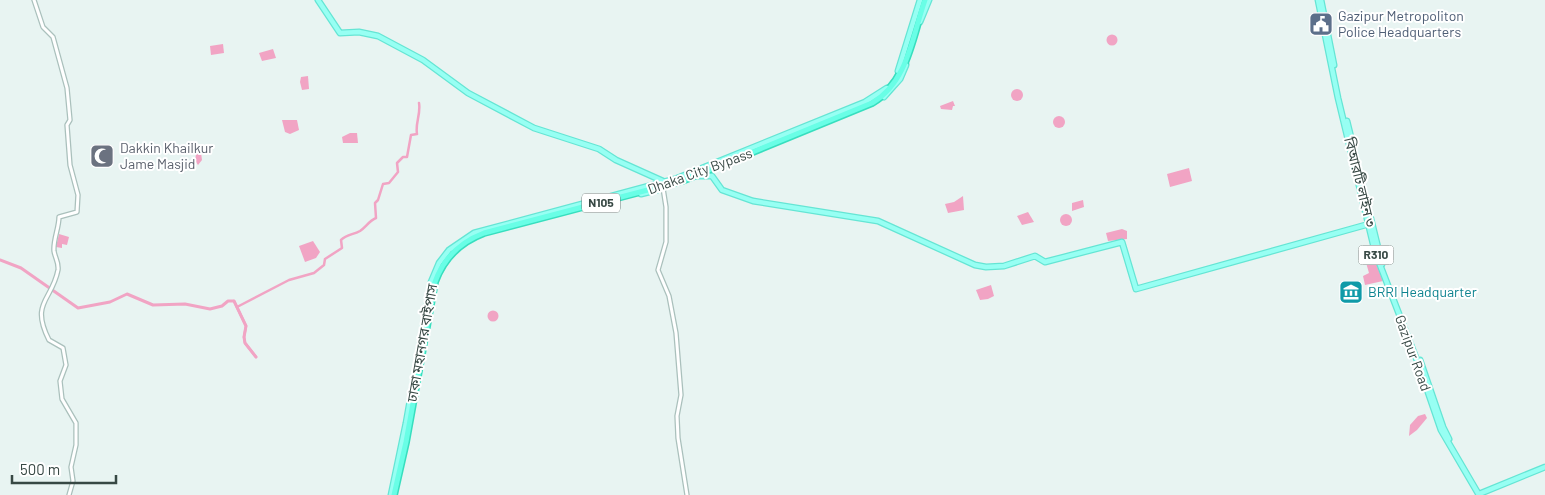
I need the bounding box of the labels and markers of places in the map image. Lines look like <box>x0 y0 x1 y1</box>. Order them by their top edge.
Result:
place label: Gazipur Metropoliton Police Headquarters <box>1338 7 1464 40</box>
public building icon: Gazipur Metropoliton Police Headquarters <box>1308 11 1334 37</box>
place label: Dakkin Khailkur Jame Masjid <box>120 139 213 172</box>
mosque icon: Dakkin Khailkur Jame Masjid <box>89 143 115 169</box>
museum icon: BRRI Headquarter <box>1338 279 1364 305</box>
place label: BRRI Headquarter <box>1368 283 1477 300</box>

